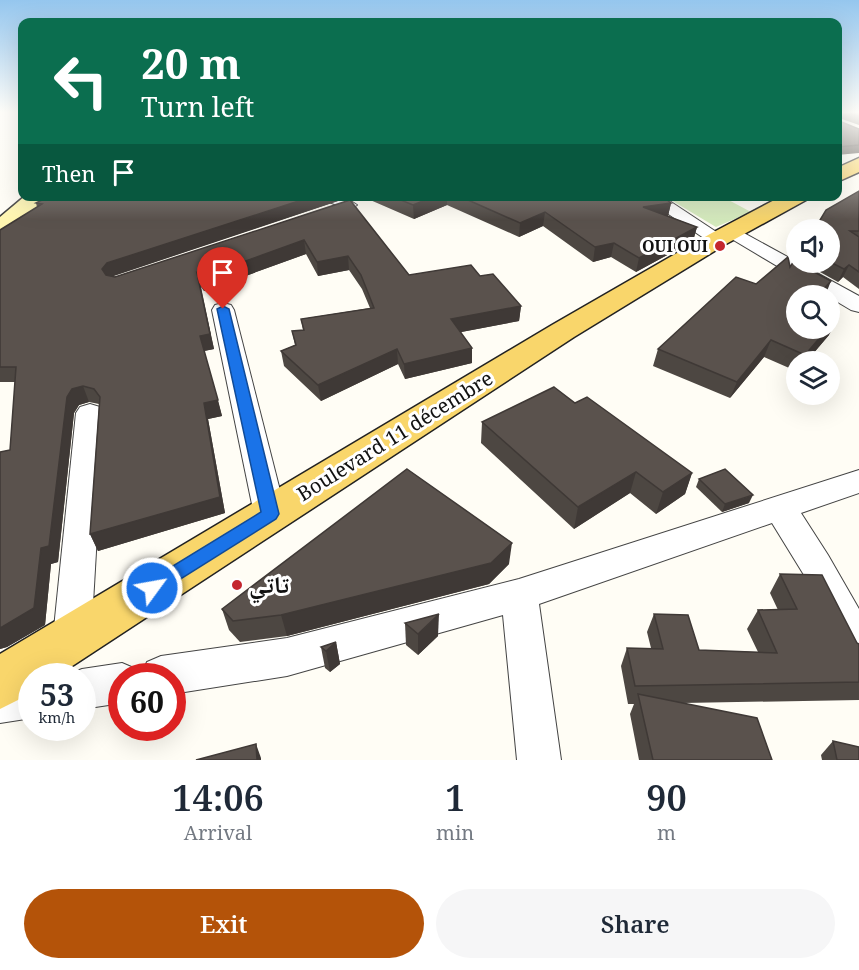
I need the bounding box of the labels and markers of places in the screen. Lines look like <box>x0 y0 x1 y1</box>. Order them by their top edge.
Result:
place label: OUI OUI <box>642 235 708 257</box>
marker: OUI OUI <box>713 239 727 253</box>
pin <box>197 247 248 309</box>
place label: تاتي <box>249 567 290 604</box>
marker: تاتي <box>230 578 244 592</box>

